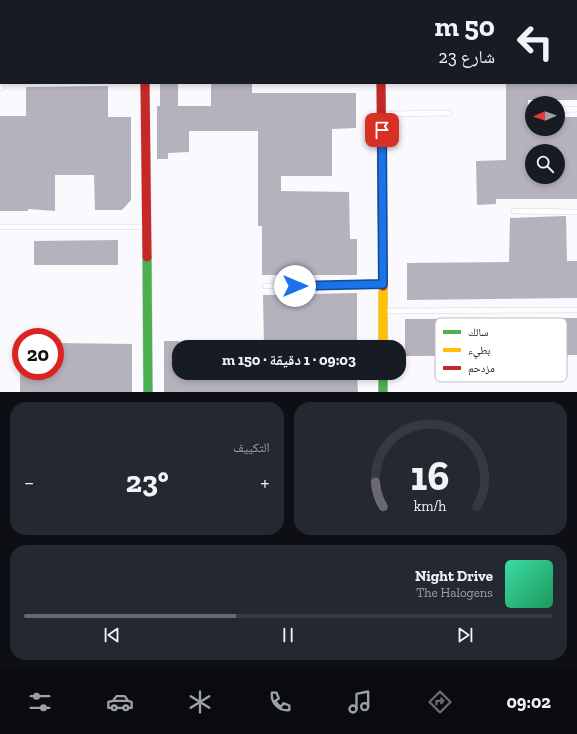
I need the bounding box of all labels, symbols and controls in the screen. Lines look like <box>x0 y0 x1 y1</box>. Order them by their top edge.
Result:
text: 50 m <box>434 10 495 43</box>
icon: left <box>509 16 561 68</box>
text: شارع 23 <box>439 46 495 68</box>
north arrow <box>525 96 565 136</box>
map controls <box>525 96 565 184</box>
pin <box>365 113 399 147</box>
icon: arrive <box>371 119 393 141</box>
button: search <box>525 144 565 184</box>
position arrow <box>274 265 316 307</box>
legend <box>435 318 567 382</box>
text: سالك <box>468 326 488 339</box>
speed limit sign: 20 <box>12 328 64 380</box>
text: بطيء <box>468 344 490 359</box>
text: 09:03 · 1 دقيقة · 150 m <box>222 351 356 369</box>
text: مزدحم <box>468 362 495 376</box>
text: التكييف <box>233 440 270 455</box>
text: 16 <box>411 450 450 500</box>
text: 23° <box>126 464 169 500</box>
text: − <box>24 469 34 496</box>
text: + <box>260 469 270 496</box>
text: km/h <box>414 497 447 514</box>
text: Night Drive <box>415 567 493 585</box>
text: The Halogens <box>416 585 493 600</box>
icon: previous <box>101 624 123 646</box>
icon: pause <box>277 624 299 646</box>
icon: next <box>454 624 476 646</box>
icon: filters <box>26 688 54 716</box>
icon: car <box>106 688 134 716</box>
icon: climate <box>186 688 214 716</box>
icon: phone <box>266 688 294 716</box>
icon: music <box>346 688 374 716</box>
icon: directions <box>426 688 454 716</box>
text: 09:02 <box>506 691 551 713</box>

